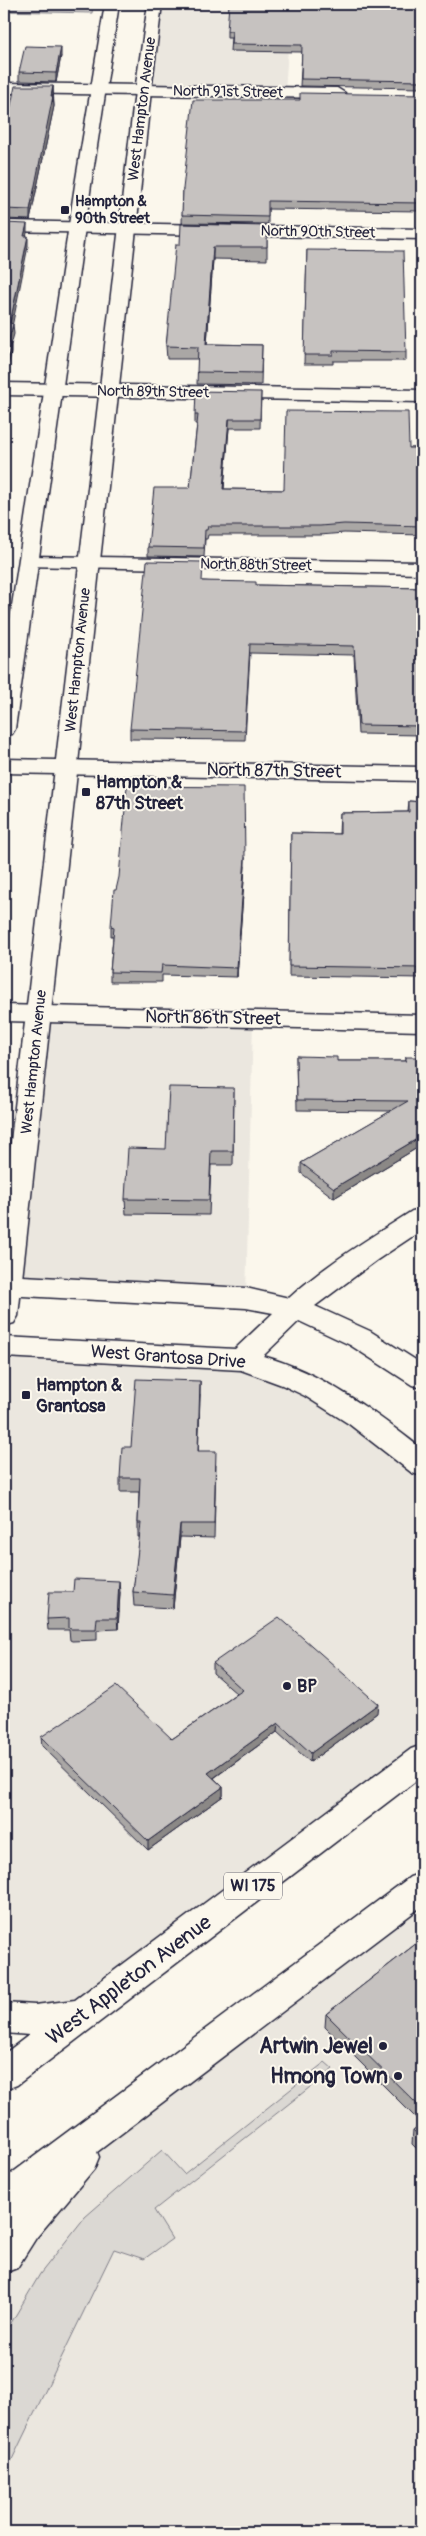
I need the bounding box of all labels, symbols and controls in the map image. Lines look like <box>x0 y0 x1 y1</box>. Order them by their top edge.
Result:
street label: West Hampton Avenue <box>124 35 160 182</box>
street label: North 91st Street <box>173 82 284 102</box>
place label: Hampton & 90th Street <box>75 192 151 228</box>
marker: Hampton & 90th Street <box>59 204 71 216</box>
street label: North 90th Street <box>260 221 377 243</box>
street label: North 89th Street <box>97 382 210 402</box>
street label: North 88th Street <box>200 555 313 575</box>
street label: West Hampton Avenue <box>61 586 95 733</box>
street label: North 87th Street <box>206 758 342 784</box>
place label: Hampton & 87th Street <box>96 771 184 815</box>
marker: Hampton & 87th Street <box>80 786 92 798</box>
street label: West Hampton Avenue <box>17 988 51 1135</box>
street label: North 86th Street <box>145 1005 282 1031</box>
street label: West Grantosa Drive <box>90 1340 246 1374</box>
place label: Hampton & Grantosa <box>36 1374 122 1418</box>
marker: Hampton & Grantosa <box>20 1389 32 1401</box>
place label: BP <box>297 1675 317 1698</box>
marker: BP <box>281 1680 293 1692</box>
road number: WI 175 <box>224 1872 282 1900</box>
street label: West Appleton Avenue <box>41 1909 218 2051</box>
place label: Artwin Jewel <box>259 2033 373 2060</box>
marker: Artwin Jewel <box>377 2040 389 2052</box>
place label: Hmong Town <box>270 2063 388 2090</box>
marker: Hmong Town <box>392 2070 404 2082</box>

